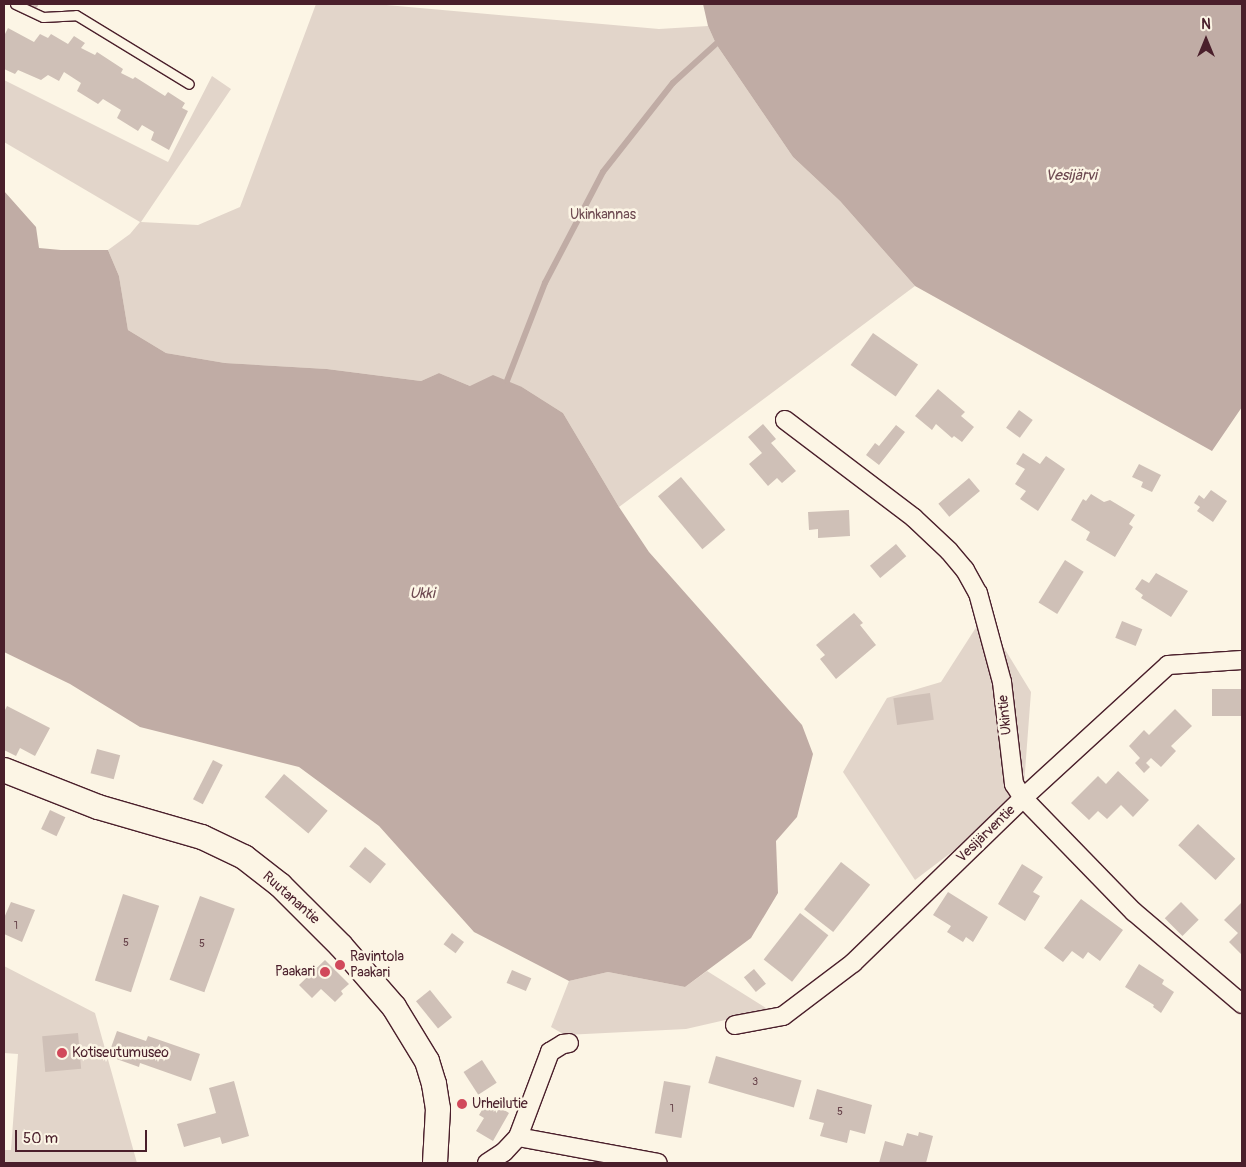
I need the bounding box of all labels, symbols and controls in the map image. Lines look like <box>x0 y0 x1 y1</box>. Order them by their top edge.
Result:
north arrow <box>1181 15 1231 65</box>
text: N <box>1201 16 1211 33</box>
water label: Vesijärvi <box>1045 167 1097 185</box>
park label: Ukinkannas <box>570 207 636 223</box>
water label: Ukki <box>409 585 435 603</box>
street label: Ukintie <box>995 694 1015 736</box>
street label: Vesijärventie <box>953 802 1019 866</box>
street label: Ruutanantie <box>259 868 323 928</box>
house number: 1 <box>14 919 18 933</box>
house number: 5 <box>123 936 129 950</box>
house number: 5 <box>199 937 205 951</box>
place label: Ravintola Paakari <box>350 949 404 982</box>
marker: Ravintola Paakari <box>334 959 346 971</box>
place label: Paakari <box>275 964 315 980</box>
marker: Paakari <box>319 966 331 978</box>
place label: Kotiseutumuseo <box>72 1045 169 1061</box>
marker: Kotiseutumuseo <box>56 1047 68 1059</box>
house number: 3 <box>752 1075 758 1089</box>
place label: Urheilutie <box>472 1096 528 1112</box>
marker: Urheilutie <box>456 1098 468 1110</box>
house number: 1 <box>670 1102 674 1116</box>
house number: 5 <box>837 1105 843 1119</box>
scale bar <box>18 1120 150 1152</box>
text: 50 m <box>23 1129 58 1148</box>

